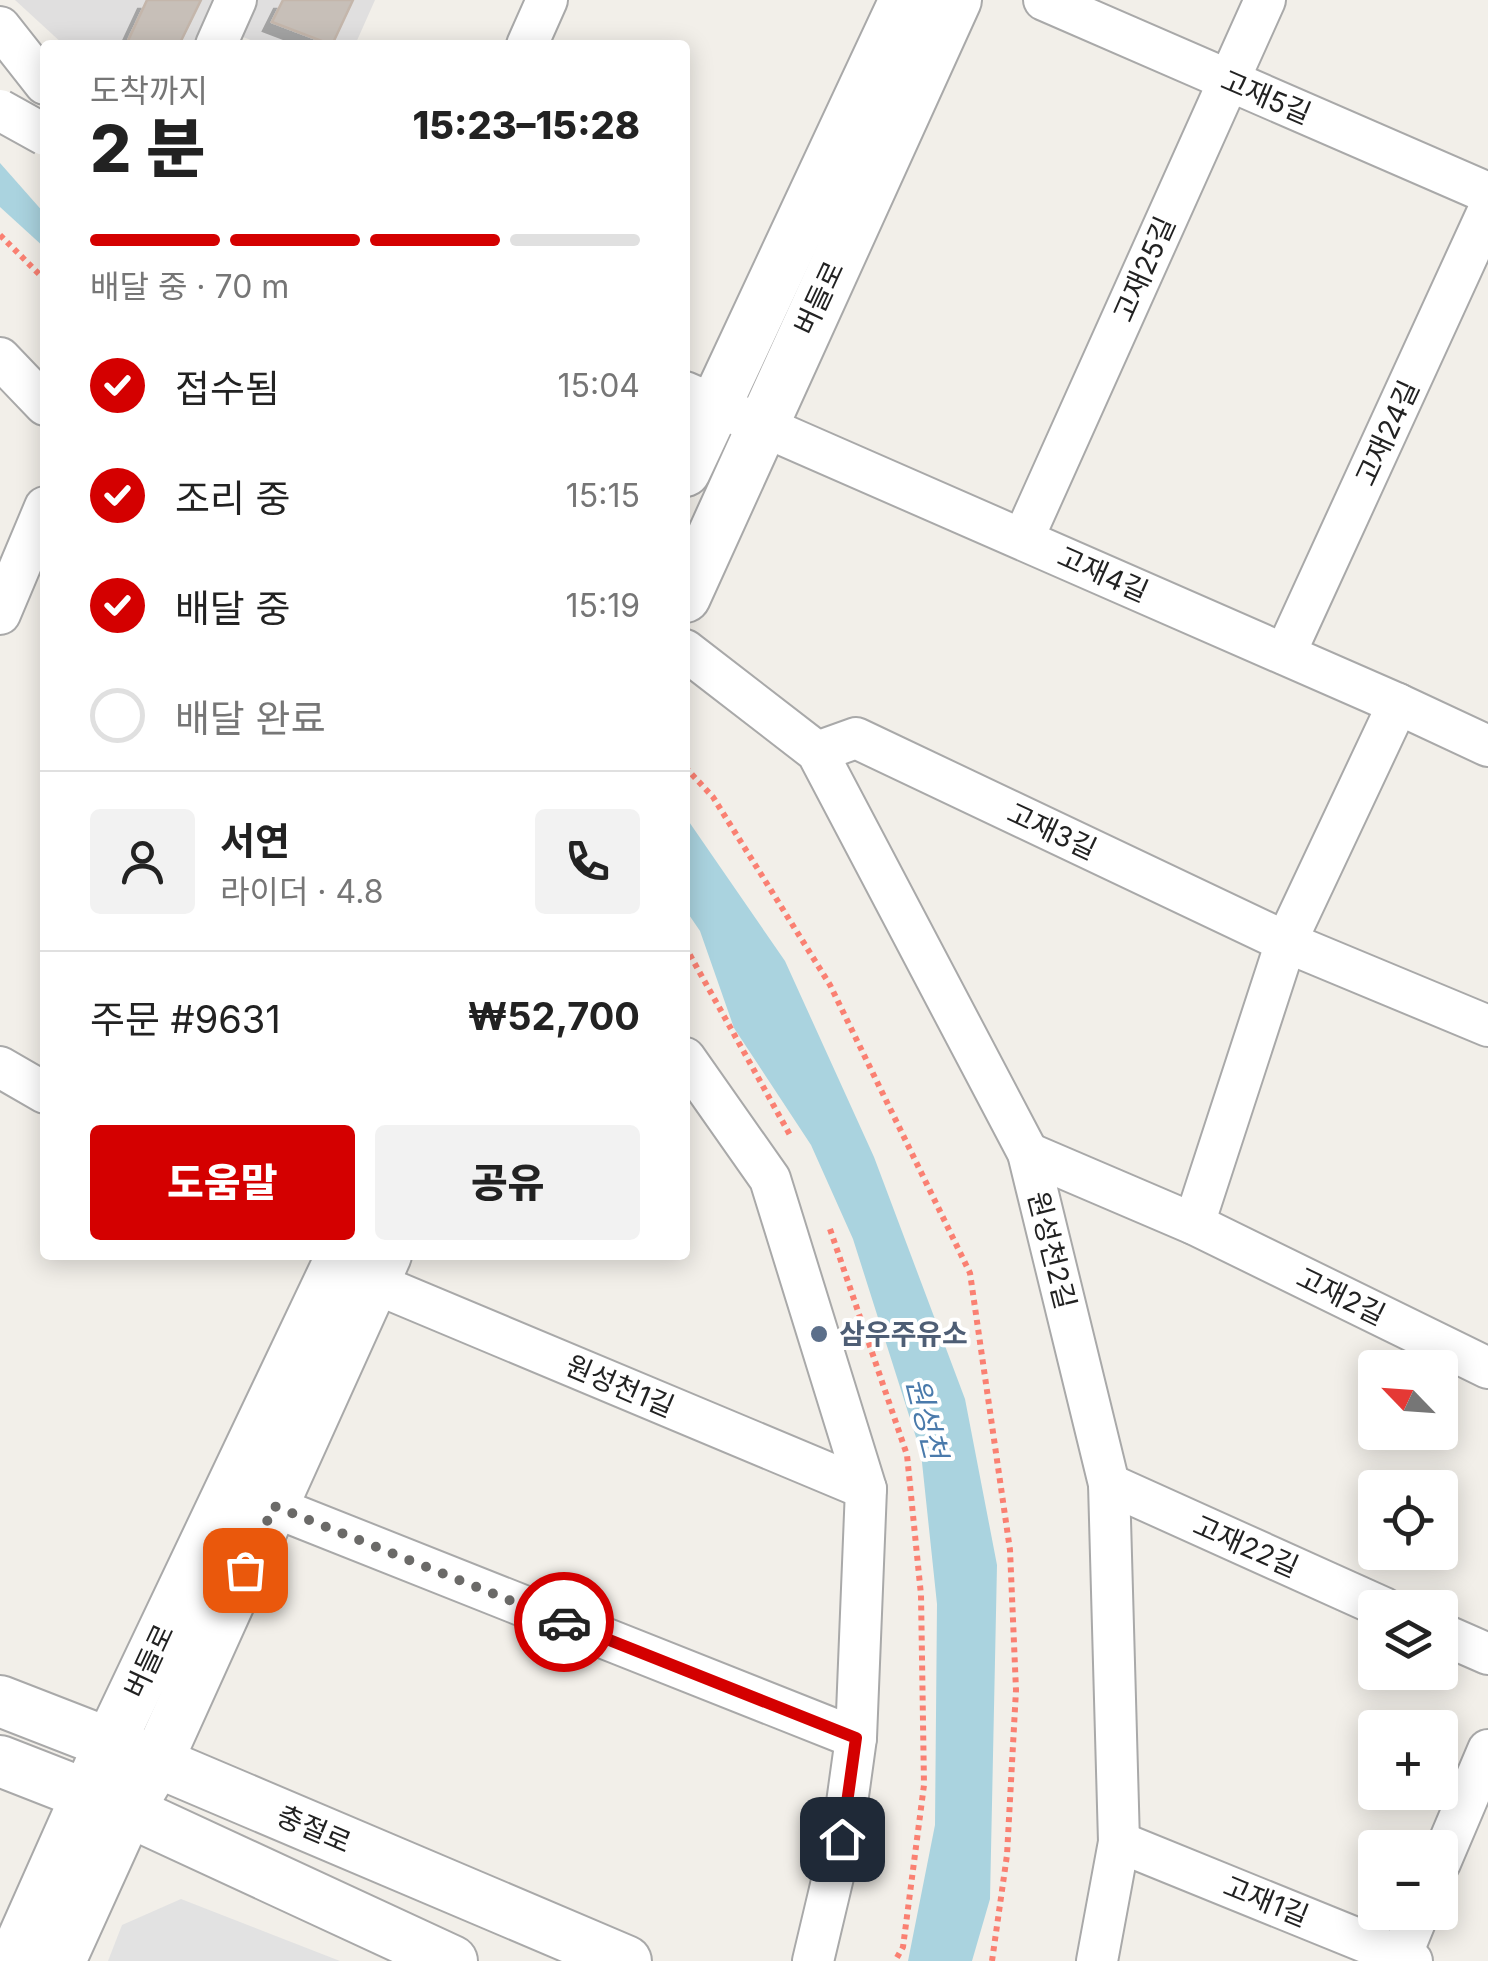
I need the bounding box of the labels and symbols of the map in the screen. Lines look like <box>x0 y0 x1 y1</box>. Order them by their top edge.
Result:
street label: 고재5길 <box>1216 63 1316 131</box>
street label: 고재25길 <box>1106 211 1182 327</box>
street label: 버들로 <box>787 256 851 340</box>
street label: 고재24길 <box>1348 375 1426 491</box>
street label: 고재4길 <box>1053 539 1153 609</box>
street label: 고재3길 <box>1002 796 1102 866</box>
street label: 원성천2길 <box>1021 1188 1083 1312</box>
street label: 고재2길 <box>1291 1260 1391 1332</box>
place label: 삼우주유소 <box>839 1317 968 1351</box>
marker: 삼우주유소 <box>808 1323 830 1345</box>
street label: 원성천1길 <box>561 1348 679 1424</box>
north arrow <box>1358 1350 1458 1450</box>
water label: 원성천 <box>900 1373 955 1466</box>
street label: 고재22길 <box>1188 1508 1304 1584</box>
pin <box>203 1528 288 1613</box>
courier <box>514 1572 614 1672</box>
street label: 버들로 <box>117 1619 181 1703</box>
pin <box>800 1797 885 1882</box>
street label: 충절로 <box>272 1798 356 1860</box>
street label: 고재1길 <box>1219 1869 1313 1933</box>

